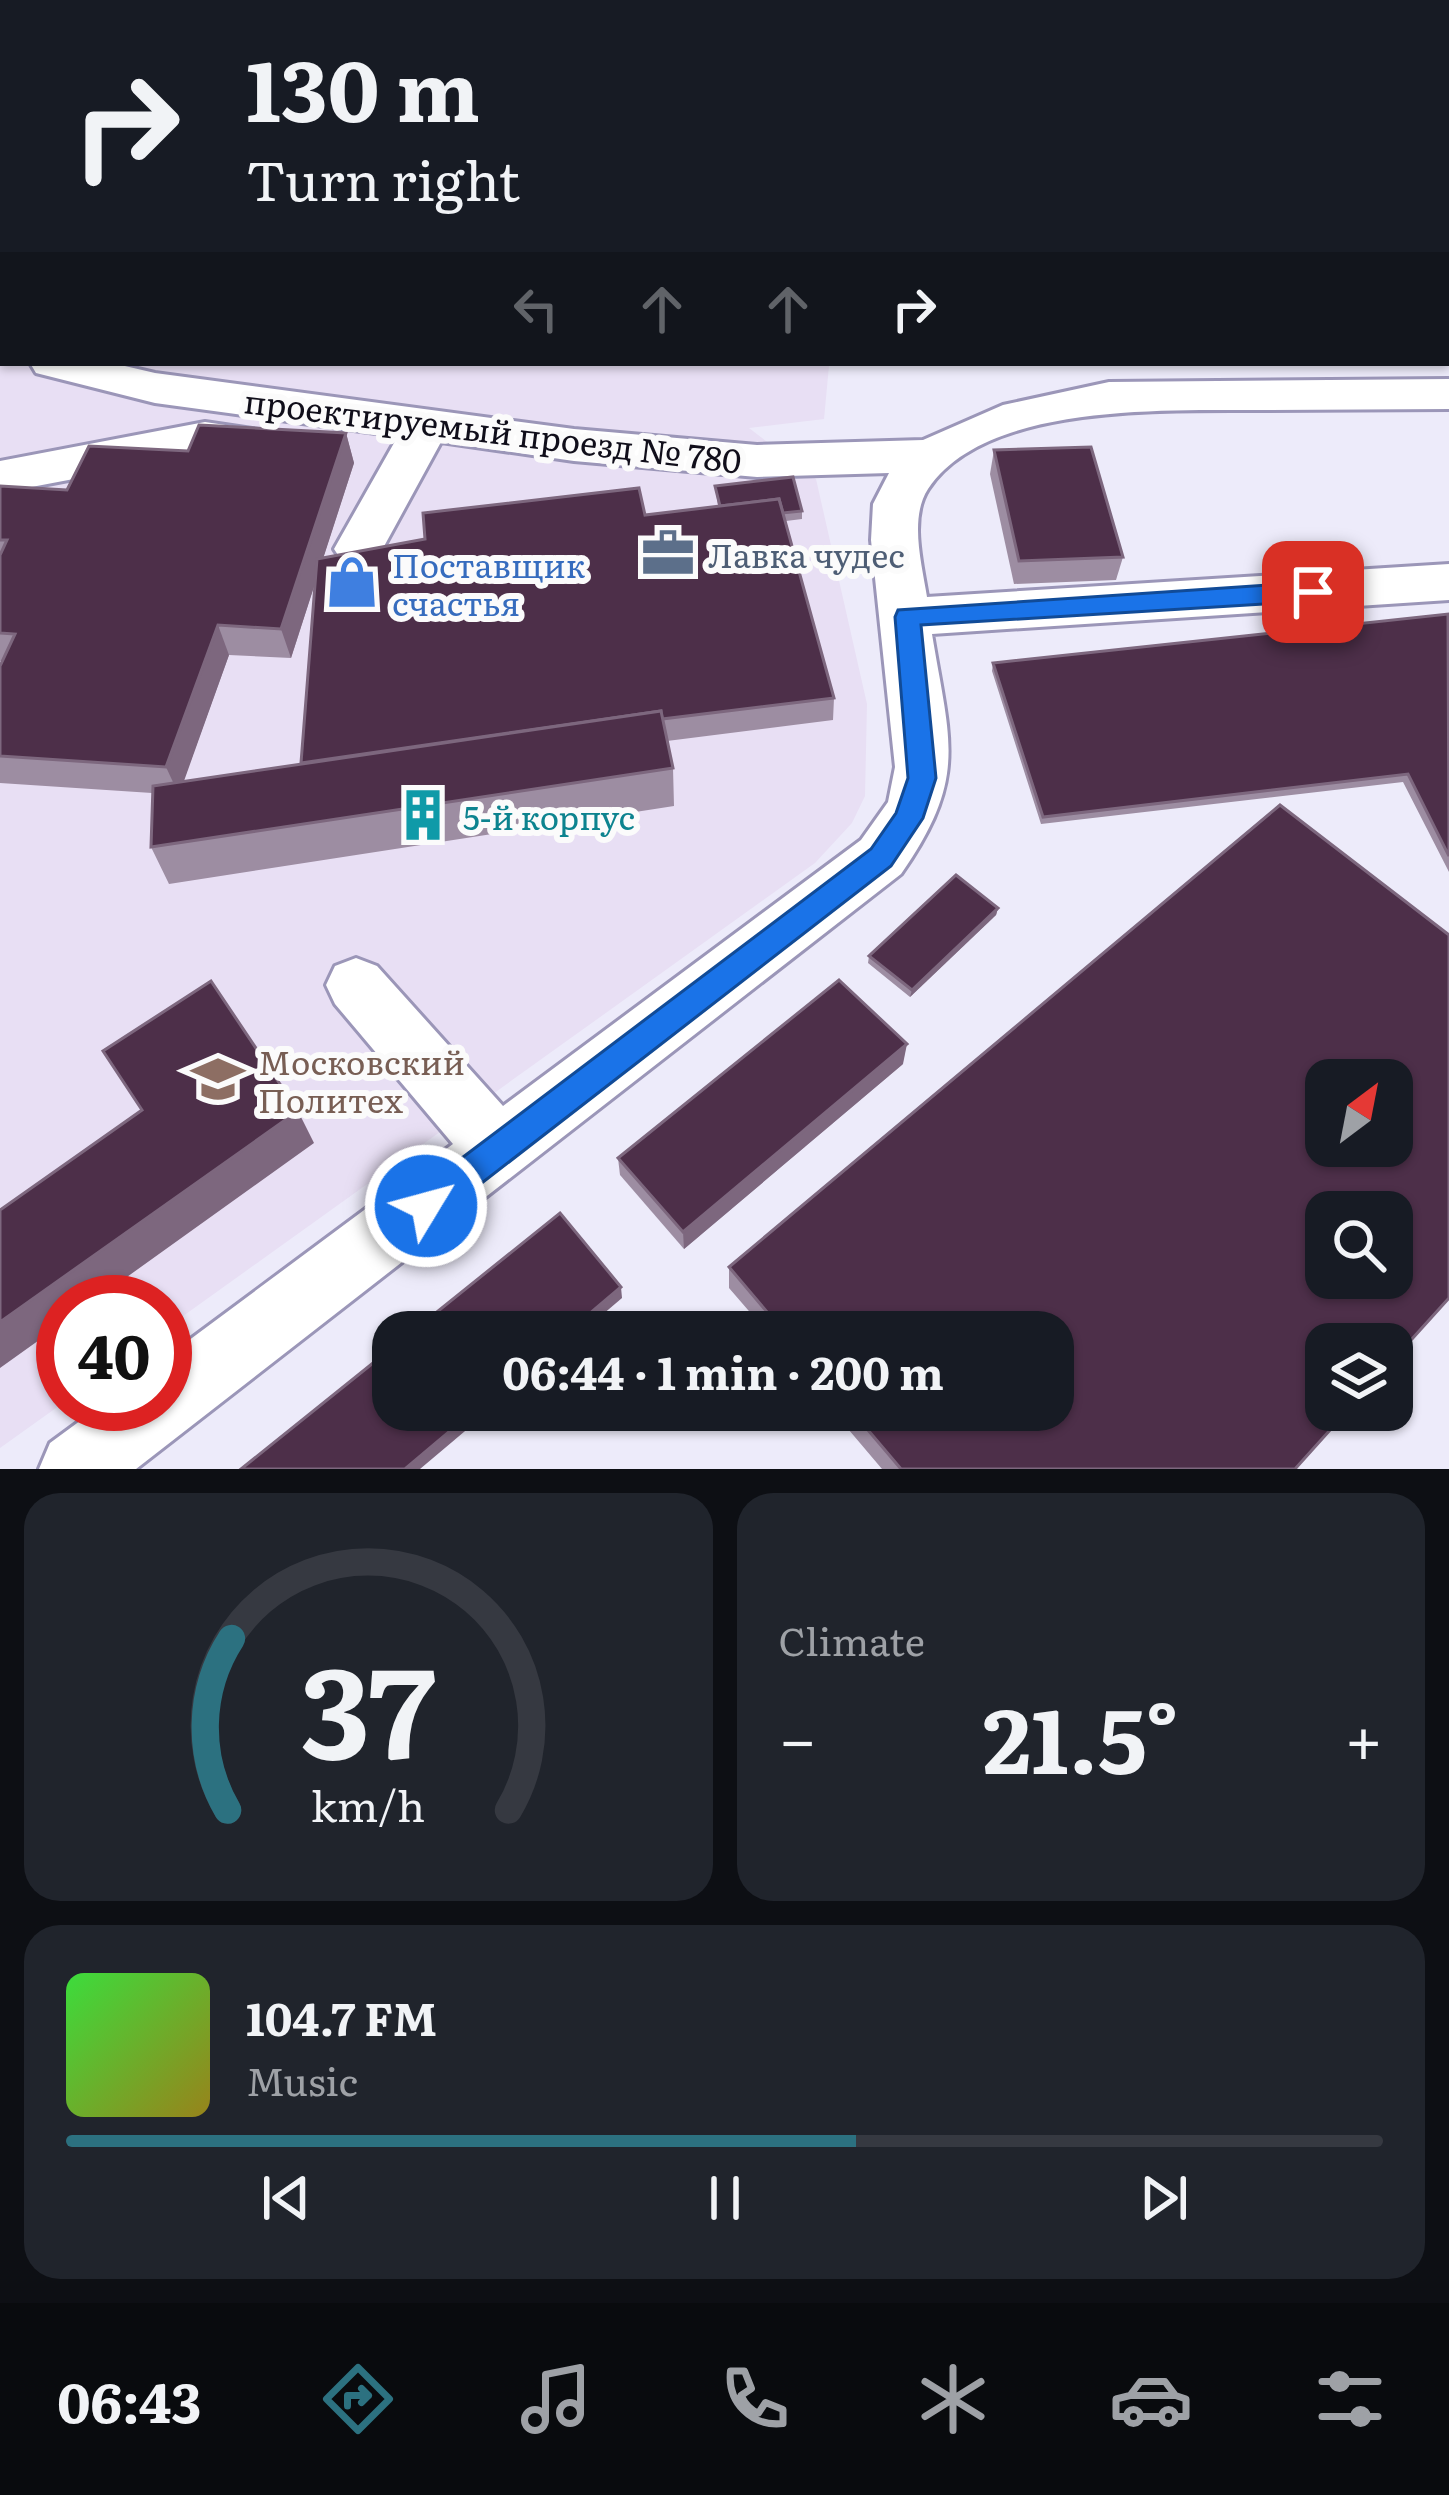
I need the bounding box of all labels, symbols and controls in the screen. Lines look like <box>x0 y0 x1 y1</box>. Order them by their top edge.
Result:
text: 130 m <box>246 23 480 148</box>
icon: right <box>48 48 204 204</box>
text: Turn right <box>246 137 520 218</box>
icon: left <box>503 276 569 342</box>
icon: ahead <box>629 276 695 342</box>
icon: ahead <box>755 276 821 342</box>
icon: right <box>881 276 947 342</box>
street label: проектируемый проезд № 780 <box>242 374 744 484</box>
office icon: Лавка чудес <box>639 524 697 582</box>
place label: Лавка чудес <box>708 529 905 578</box>
place label: Поставщик счастья <box>392 539 586 626</box>
pin <box>1262 541 1364 643</box>
shop icon: Поставщик счастья <box>323 553 381 611</box>
icon: arrive <box>1280 559 1346 625</box>
building icon: 5-й корпус <box>394 786 452 844</box>
place label: 5-й корпус <box>463 791 635 840</box>
place label: Московский Политех <box>258 1036 465 1123</box>
school or university icon: Московский Политех <box>189 1050 247 1108</box>
north arrow <box>1305 1059 1413 1167</box>
map controls <box>1305 1059 1413 1431</box>
position arrow <box>363 1143 489 1269</box>
button: search <box>1305 1191 1413 1299</box>
speed limit sign: 40 <box>36 1275 192 1431</box>
button: layers <box>1305 1323 1413 1431</box>
text: 06:44 · 1 min · 200 m <box>502 1337 944 1404</box>
text: Climate <box>779 1610 925 1668</box>
text: 37 <box>301 1612 436 1797</box>
text: 21.5° <box>983 1668 1179 1802</box>
text: − <box>779 1686 817 1784</box>
text: + <box>1345 1686 1383 1784</box>
text: km/h <box>311 1772 425 1835</box>
text: 104.7 FM <box>246 1983 437 2050</box>
text: Music <box>246 2050 358 2108</box>
icon: previous <box>253 2165 319 2231</box>
icon: pause <box>692 2165 758 2231</box>
icon: next <box>1131 2165 1197 2231</box>
icon: directions <box>316 2357 400 2441</box>
icon: music <box>514 2357 598 2441</box>
icon: phone <box>713 2357 797 2441</box>
icon: climate <box>911 2357 995 2441</box>
icon: car <box>1109 2357 1193 2441</box>
icon: filters <box>1308 2357 1392 2441</box>
text: 06:43 <box>57 2359 202 2440</box>

